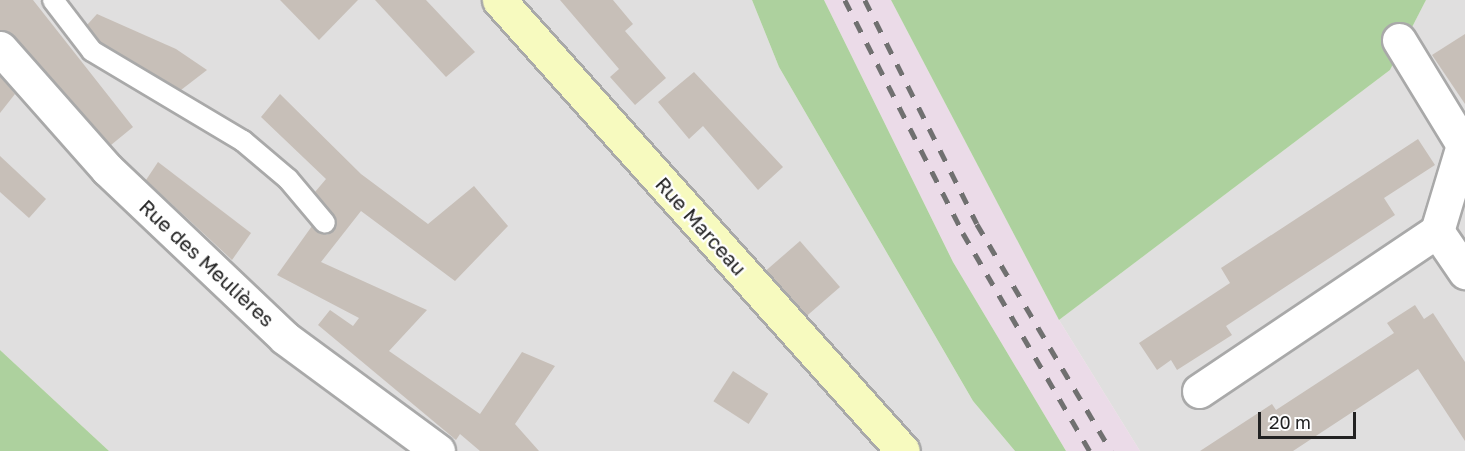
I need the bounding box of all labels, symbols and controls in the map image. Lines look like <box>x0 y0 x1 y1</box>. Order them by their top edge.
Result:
street label: Rue Marceau <box>651 172 751 280</box>
street label: Rue des Meulières <box>135 194 279 332</box>
scale bar <box>1261 400 1358 438</box>
text: 20 m <box>1269 411 1311 433</box>

